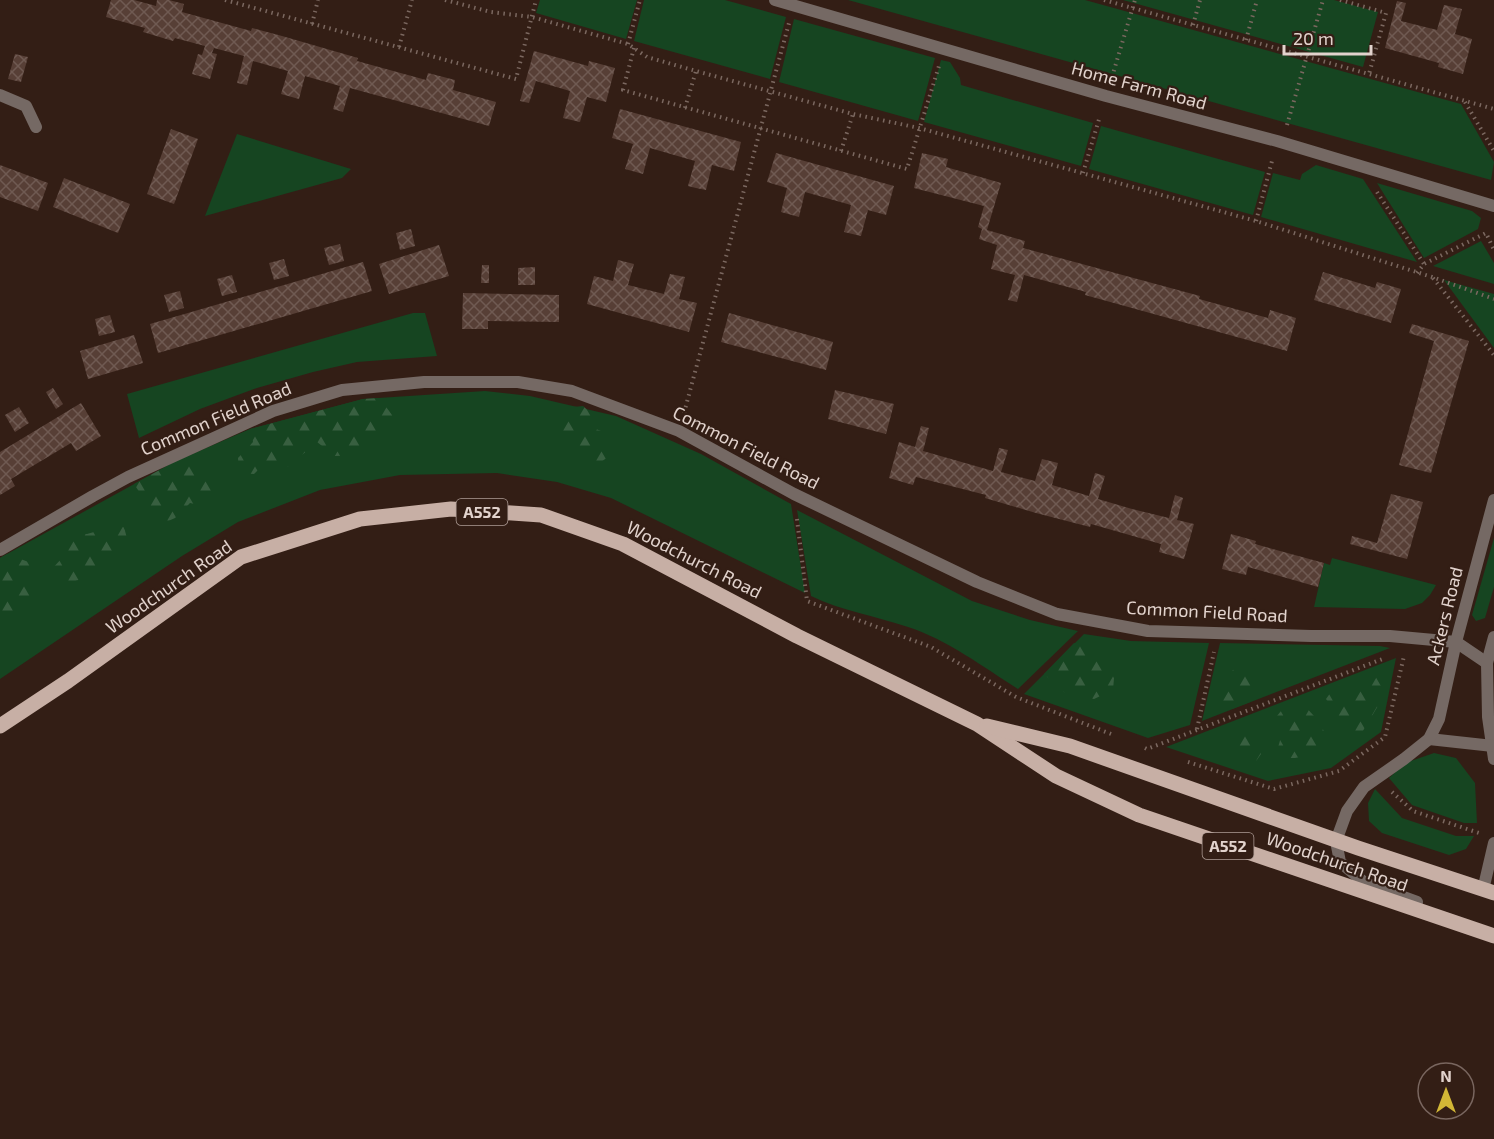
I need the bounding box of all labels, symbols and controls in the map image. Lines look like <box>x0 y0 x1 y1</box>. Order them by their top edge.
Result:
scale bar <box>1284 18 1371 56</box>
text: 20 m <box>1293 27 1334 49</box>
street label: Home Farm Road <box>1069 56 1209 114</box>
street label: Common Field Road <box>137 376 294 460</box>
street label: Common Field Road <box>669 401 823 494</box>
road number: A552 <box>456 499 508 525</box>
street label: Woodchurch Road <box>623 516 766 603</box>
street label: Woodchurch Road <box>101 535 236 638</box>
street label: Ackers Road <box>1421 564 1467 667</box>
street label: Common Field Road <box>1126 596 1288 626</box>
street label: Woodchurch Road <box>1263 826 1411 896</box>
road number: A552 <box>1202 833 1254 859</box>
north arrow <box>1416 1061 1476 1121</box>
text: N <box>1440 1066 1452 1085</box>

